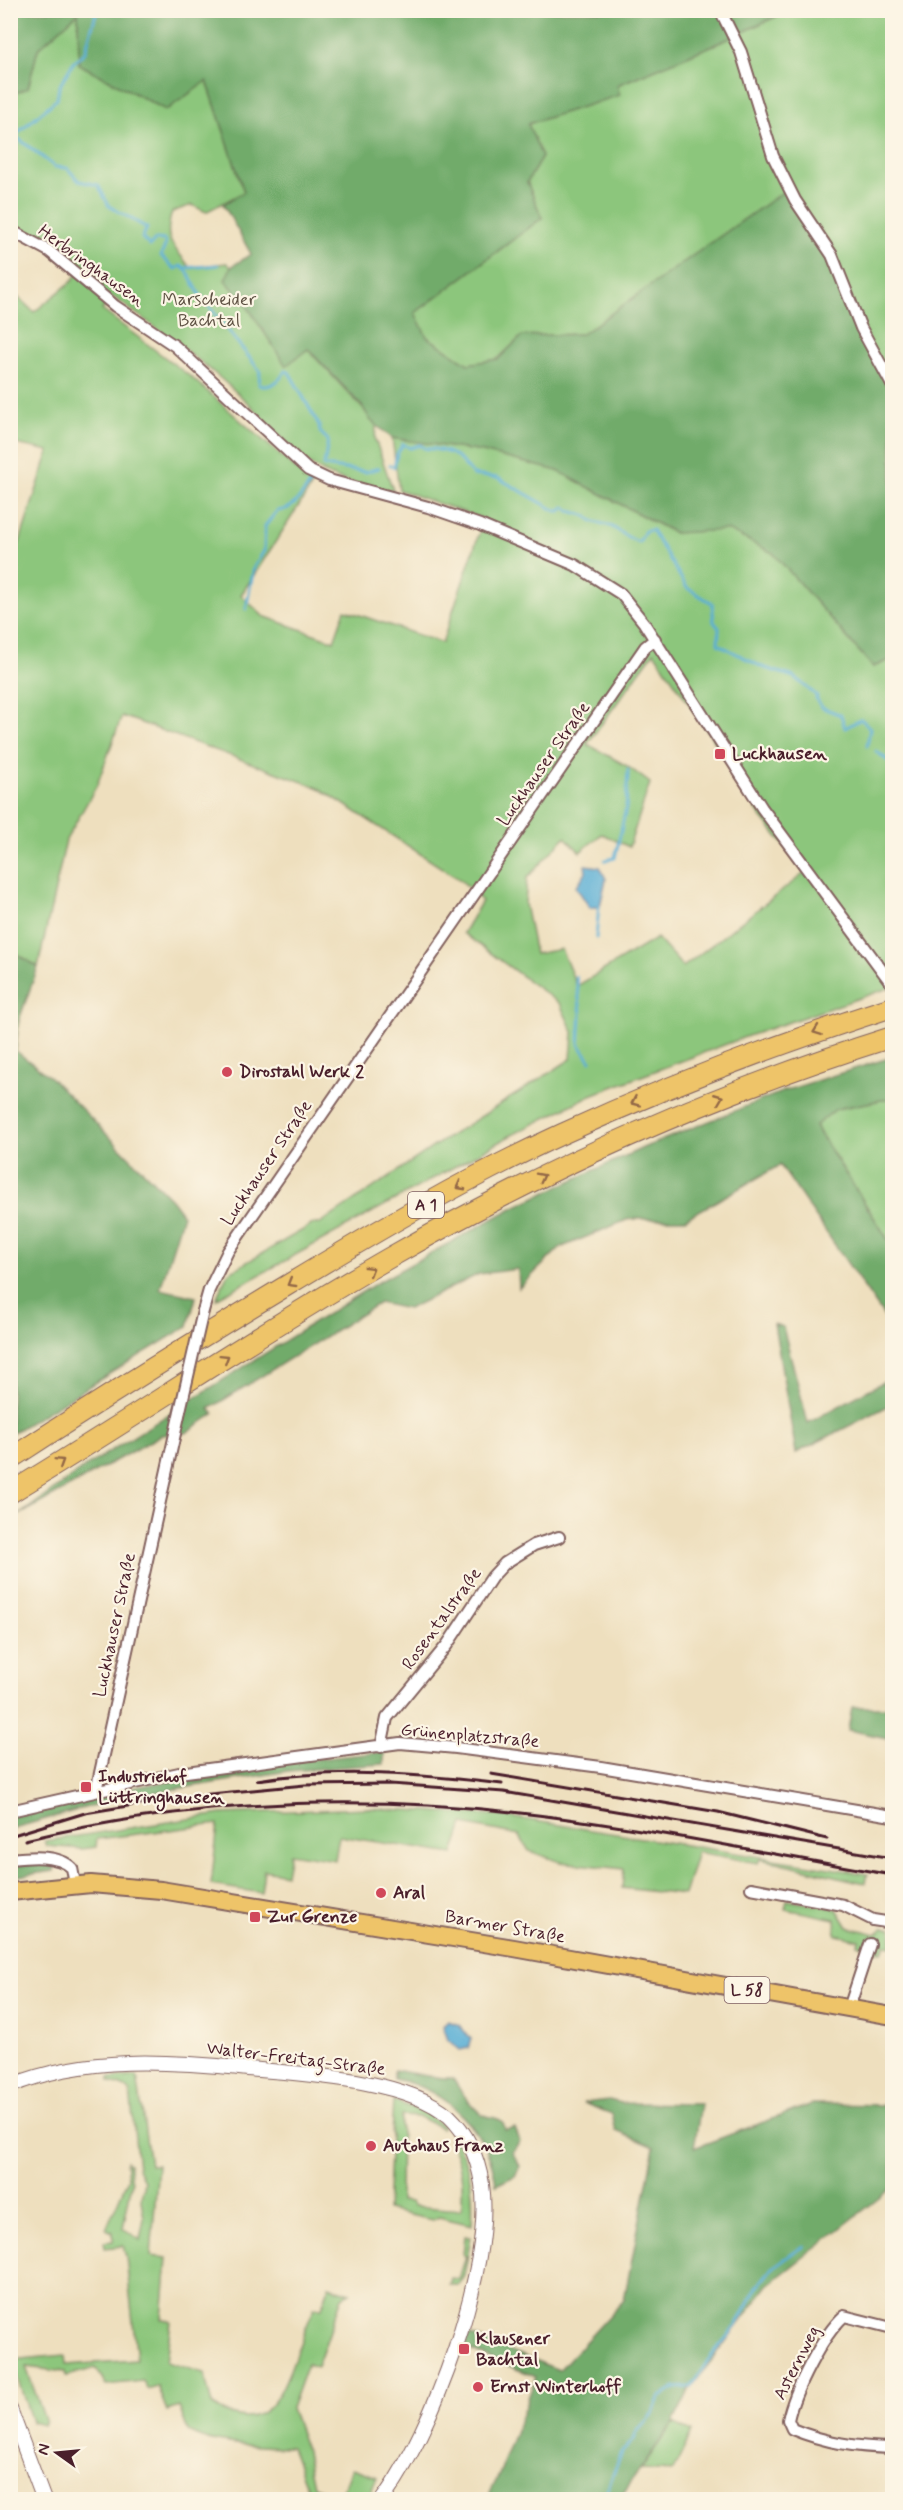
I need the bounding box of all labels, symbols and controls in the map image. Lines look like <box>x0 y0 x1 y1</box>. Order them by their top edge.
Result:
street label: Herbringhausen <box>32 219 149 314</box>
park label: Marscheider Bachtal <box>162 288 257 333</box>
street label: Luckhauser Straße <box>492 697 596 831</box>
place label: Luckhausen <box>732 742 828 766</box>
marker: Luckhausen <box>713 747 727 761</box>
one-way arrow <box>812 1024 823 1037</box>
place label: Dirostahl Werk 2 <box>239 1060 364 1084</box>
marker: Dirostahl Werk 2 <box>220 1065 234 1079</box>
one-way arrow <box>713 1093 724 1105</box>
one-way arrow <box>631 1094 642 1106</box>
street label: Luckhauser Straße <box>216 1095 318 1231</box>
one-way arrow <box>535 1173 545 1184</box>
one-way arrow <box>456 1179 466 1190</box>
road number: A 1 <box>408 1192 444 1218</box>
one-way arrow <box>364 1265 374 1277</box>
one-way arrow <box>287 1276 297 1288</box>
one-way arrow <box>219 1353 229 1365</box>
one-way arrow <box>54 1458 65 1469</box>
street label: Luckhauser Straße <box>88 1550 142 1699</box>
street label: Rosentalstraße <box>397 1563 487 1675</box>
street label: Grünenplatzstraße <box>400 1718 540 1754</box>
place label: Industriehof Lüttringhausen <box>98 1765 225 1812</box>
marker: Industriehof Lüttringhausen <box>79 1780 93 1794</box>
place label: Aral <box>393 1881 426 1905</box>
marker: Aral <box>374 1886 388 1900</box>
place label: Zur Grenze <box>267 1905 357 1929</box>
street label: Barmer Straße <box>443 1905 567 1949</box>
marker: Zur Grenze <box>248 1910 262 1924</box>
road number: L 58 <box>724 1977 770 2003</box>
street label: Walter-Freitag-Straße <box>205 2036 387 2084</box>
place label: Autohaus Franz <box>383 2134 504 2158</box>
marker: Autohaus Franz <box>364 2139 378 2153</box>
street label: Asternweg <box>768 2322 826 2404</box>
place label: Klausener Bachtal <box>476 2327 550 2372</box>
marker: Klausener Bachtal <box>457 2342 471 2356</box>
place label: Ernst Winterhoff <box>490 2375 621 2399</box>
marker: Ernst Winterhoff <box>471 2380 485 2394</box>
north arrow <box>27 2423 87 2483</box>
text: N <box>32 2442 55 2457</box>

